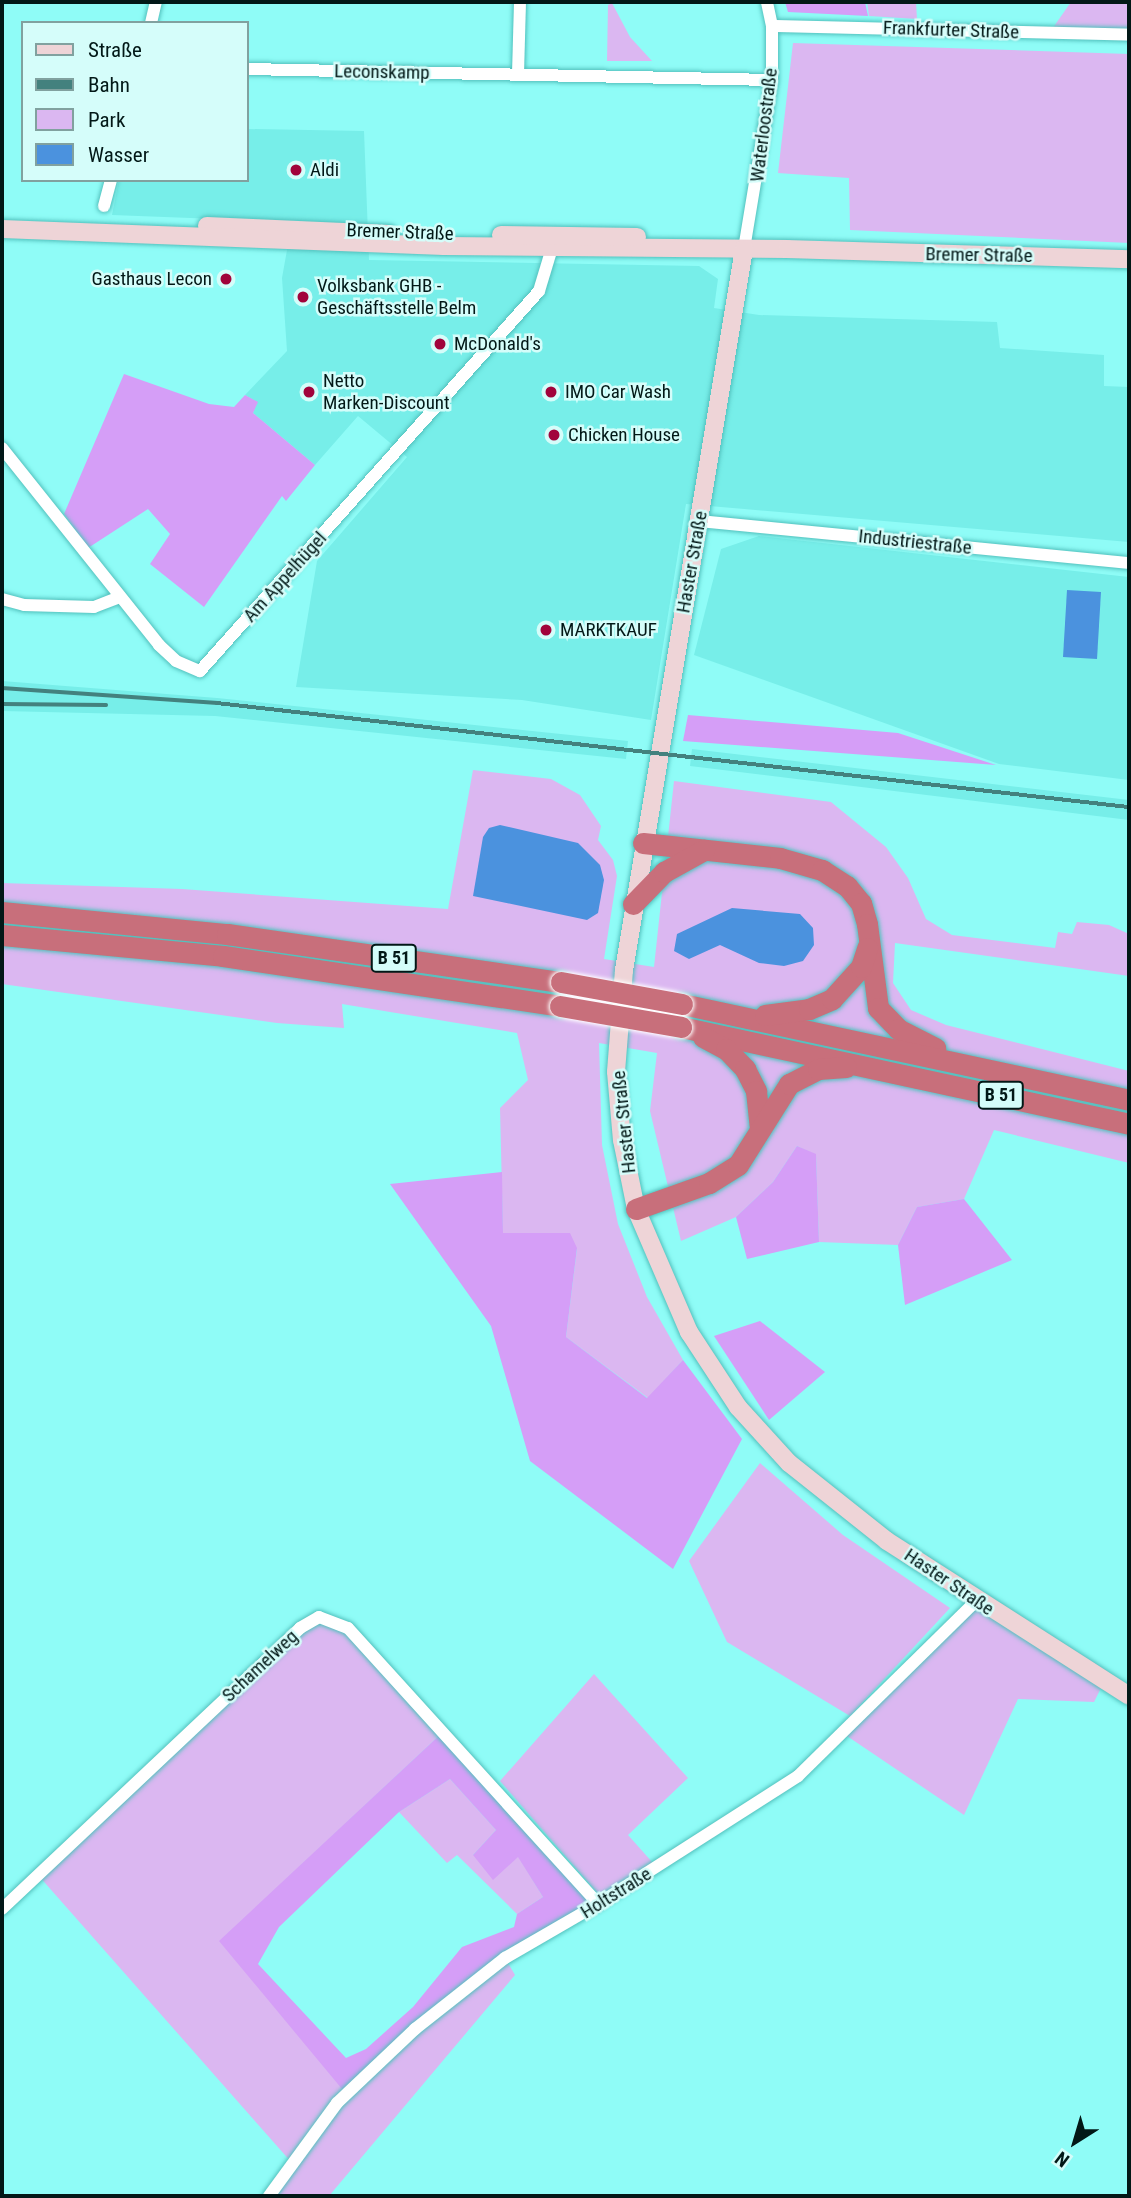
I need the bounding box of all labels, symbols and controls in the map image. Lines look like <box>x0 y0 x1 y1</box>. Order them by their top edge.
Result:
street label: Frankfurter Straße <box>883 16 1019 44</box>
legend <box>21 21 248 182</box>
text: Straße <box>88 38 142 62</box>
street label: Leconskamp <box>334 60 430 84</box>
street label: Waterloostraße <box>746 67 782 183</box>
text: Bahn <box>88 73 130 97</box>
text: Park <box>88 108 125 132</box>
text: Wasser <box>88 143 149 167</box>
place label: Aldi <box>310 159 339 181</box>
marker: Aldi <box>288 162 304 178</box>
street label: Bremer Straße <box>346 219 454 245</box>
street label: Bremer Straße <box>925 243 1033 267</box>
place label: Gasthaus Lecon <box>91 268 212 290</box>
marker: Gasthaus Lecon <box>218 271 234 287</box>
place label: Volksbank GHB - Geschäftsstelle Belm <box>317 275 476 319</box>
marker: Volksbank GHB - Geschäftsstelle Belm <box>295 289 311 305</box>
place label: McDonald's <box>454 333 541 355</box>
marker: McDonald's <box>432 336 448 352</box>
place label: Netto Marken-Discount <box>323 370 450 414</box>
place label: IMO Car Wash <box>565 381 671 403</box>
marker: Netto Marken-Discount <box>301 384 317 400</box>
marker: IMO Car Wash <box>543 384 559 400</box>
place label: Chicken House <box>568 424 680 446</box>
marker: Chicken House <box>546 427 562 443</box>
street label: Haster Straße <box>672 509 712 615</box>
street label: Industriestraße <box>857 525 973 559</box>
street label: Am Appelhügel <box>239 527 331 627</box>
place label: MARKTKAUF <box>560 619 657 641</box>
marker: MARKTKAUF <box>538 622 554 638</box>
road number: B 51 <box>370 944 418 973</box>
street label: Haster Straße <box>607 1070 641 1174</box>
road number: B 51 <box>976 1080 1026 1110</box>
street label: Haster Straße <box>900 1544 998 1620</box>
street label: Schamelweg <box>217 1625 303 1707</box>
street label: Holtstraße <box>576 1862 656 1924</box>
north arrow <box>1040 2107 1110 2177</box>
text: N <box>1050 2146 1074 2172</box>

